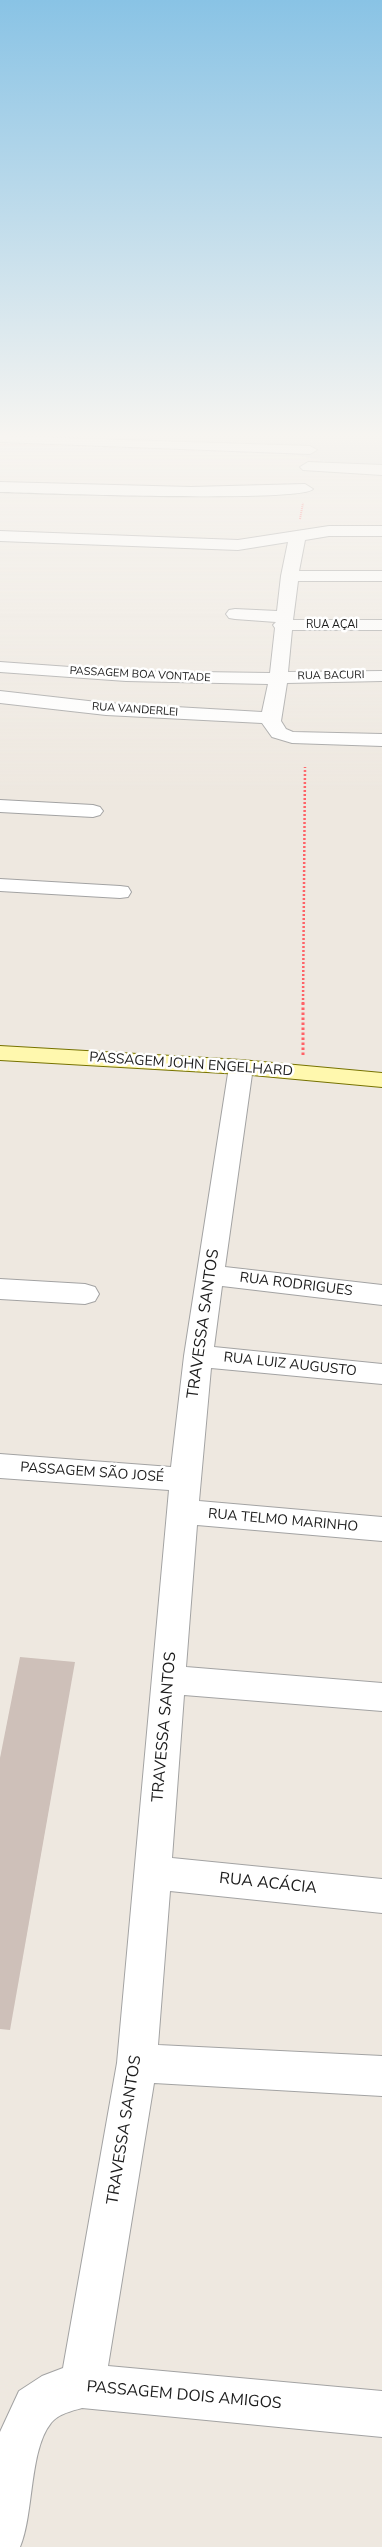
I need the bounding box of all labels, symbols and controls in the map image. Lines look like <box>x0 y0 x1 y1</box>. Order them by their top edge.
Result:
street label: RUA AÇAI <box>306 618 358 632</box>
street label: PASSAGEM BOA VONTADE <box>69 665 211 685</box>
street label: RUA BACURI <box>297 669 365 683</box>
street label: RUA VANDERLEI <box>91 700 179 720</box>
street label: PASSAGEM JOHN ENGELHARD <box>89 1050 293 1080</box>
street label: TRAVESSA SANTOS <box>184 1248 224 1400</box>
street label: RUA RODRIGUES <box>239 1270 353 1300</box>
street label: RUA LUIZ AUGUSTO <box>223 1350 357 1380</box>
street label: PASSAGEM SÃO JOSÉ <box>20 1460 164 1486</box>
street label: RUA TELMO MARINHO <box>207 1506 359 1536</box>
street label: TRAVESSA SANTOS <box>149 1651 181 1803</box>
street label: RUA ACÁCIA <box>218 1869 318 1899</box>
street label: TRAVESSA SANTOS <box>104 2054 146 2206</box>
street label: PASSAGEM DOIS AMIGOS <box>86 2378 282 2414</box>

